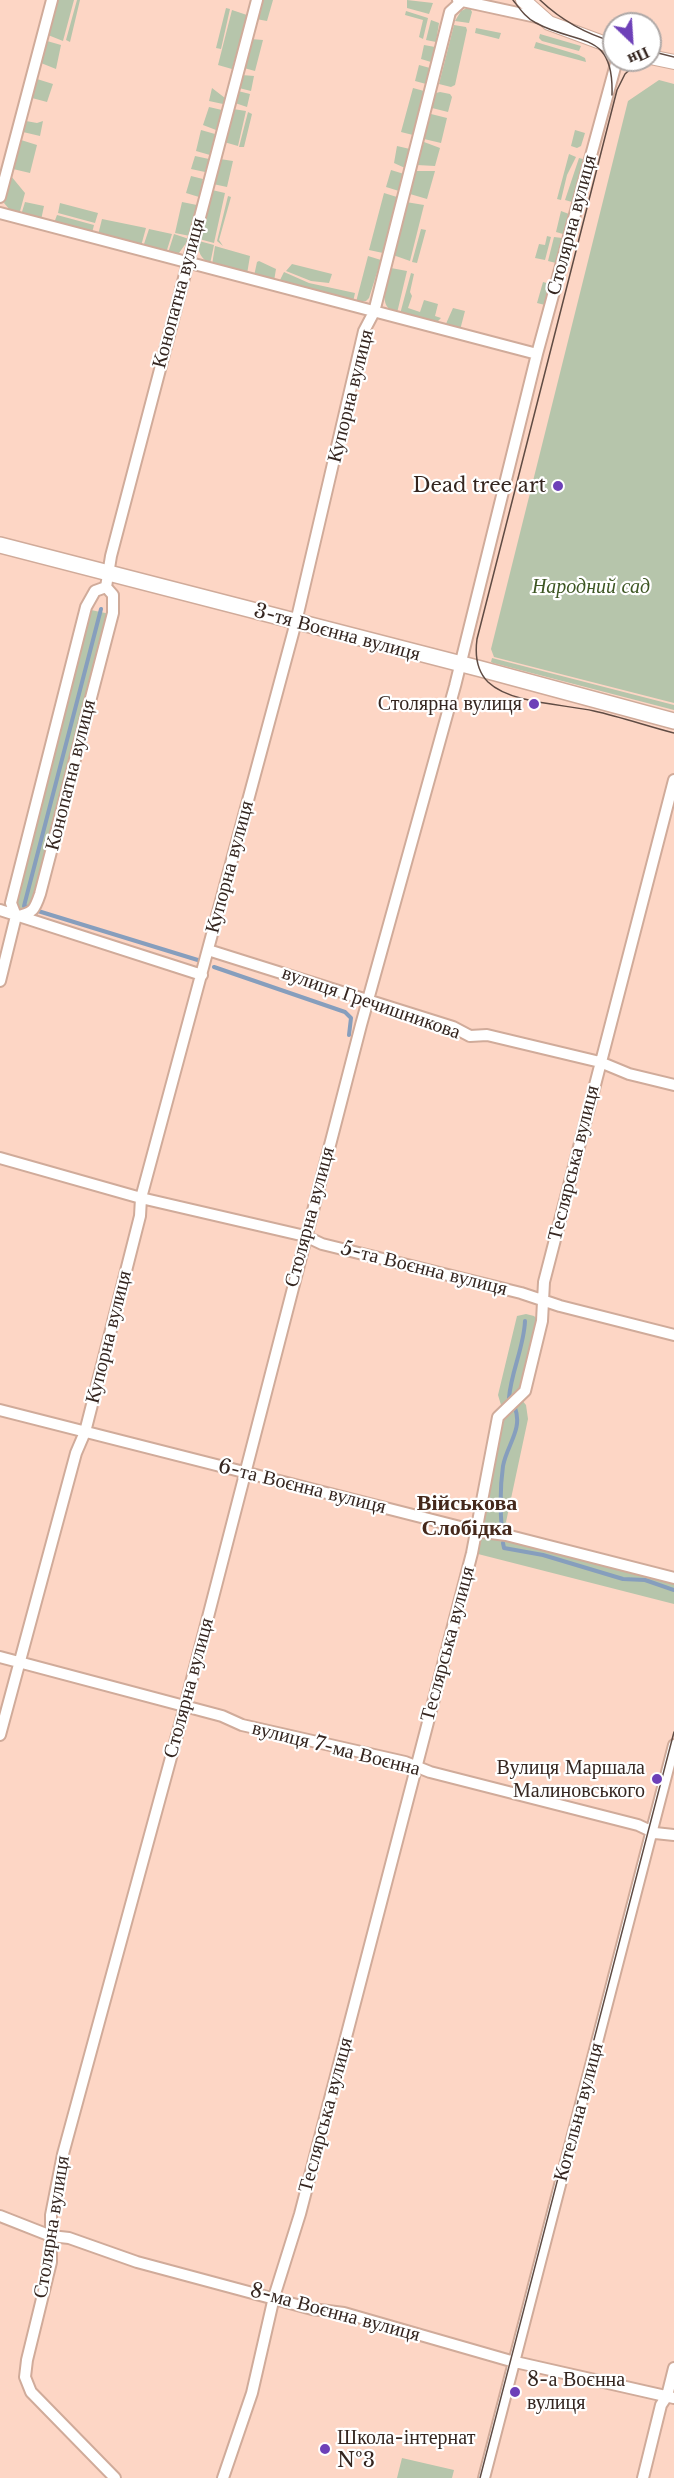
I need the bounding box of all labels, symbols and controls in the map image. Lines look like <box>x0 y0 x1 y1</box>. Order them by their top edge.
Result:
north arrow <box>602 12 662 72</box>
text: Пн <box>625 43 653 70</box>
street label: Столярна вулиця <box>542 152 602 298</box>
street label: Конопатна вулиця <box>147 215 211 371</box>
street label: Купорна вулиця <box>323 327 379 465</box>
place label: Dead tree art <box>413 474 546 498</box>
marker: Dead tree art <box>551 479 565 493</box>
park label: Народний сад <box>532 575 650 599</box>
street label: 3-тя Воєнна вулиця <box>251 599 423 667</box>
place label: Столярна вулиця <box>378 692 522 716</box>
street label: Конопатна вулиця <box>41 697 101 853</box>
marker: Столярна вулиця <box>527 697 541 711</box>
street label: Купорна вулиця <box>201 798 259 936</box>
street label: вулиця Гречишникова <box>279 961 463 1045</box>
street label: Теслярська вулиця <box>543 1083 605 1243</box>
street label: Столярна вулиця <box>280 1144 340 1290</box>
street label: 5-та Воєнна вулиця <box>338 1237 510 1301</box>
street label: Купорна вулиця <box>81 1268 137 1406</box>
street label: 6-та Воєнна вулиця <box>216 1455 388 1519</box>
district label: Військова Слобідка <box>417 1491 517 1542</box>
street label: Теслярська вулиця <box>416 1564 480 1724</box>
street label: Столярна вулиця <box>159 1615 219 1761</box>
street label: вулиця 7-ма Воєнна <box>249 1716 423 1782</box>
place label: Вулиця Маршала Малиновського <box>497 1756 645 1803</box>
marker: Вулиця Маршала Малиновського <box>650 1772 664 1786</box>
street label: Теслярська вулиця <box>294 2035 358 2195</box>
street label: Котельна вулиця <box>549 2040 609 2184</box>
street label: Столярна вулиця <box>29 2154 75 2300</box>
street label: 8-ма Воєнна вулиця <box>247 2279 423 2347</box>
place label: 8-а Воєнна вулиця <box>527 2368 625 2415</box>
marker: 8-а Воєнна вулиця <box>508 2385 522 2399</box>
place label: Школа-інтернат №3 <box>337 2426 475 2473</box>
marker: Школа-інтернат №3 <box>318 2442 332 2456</box>

